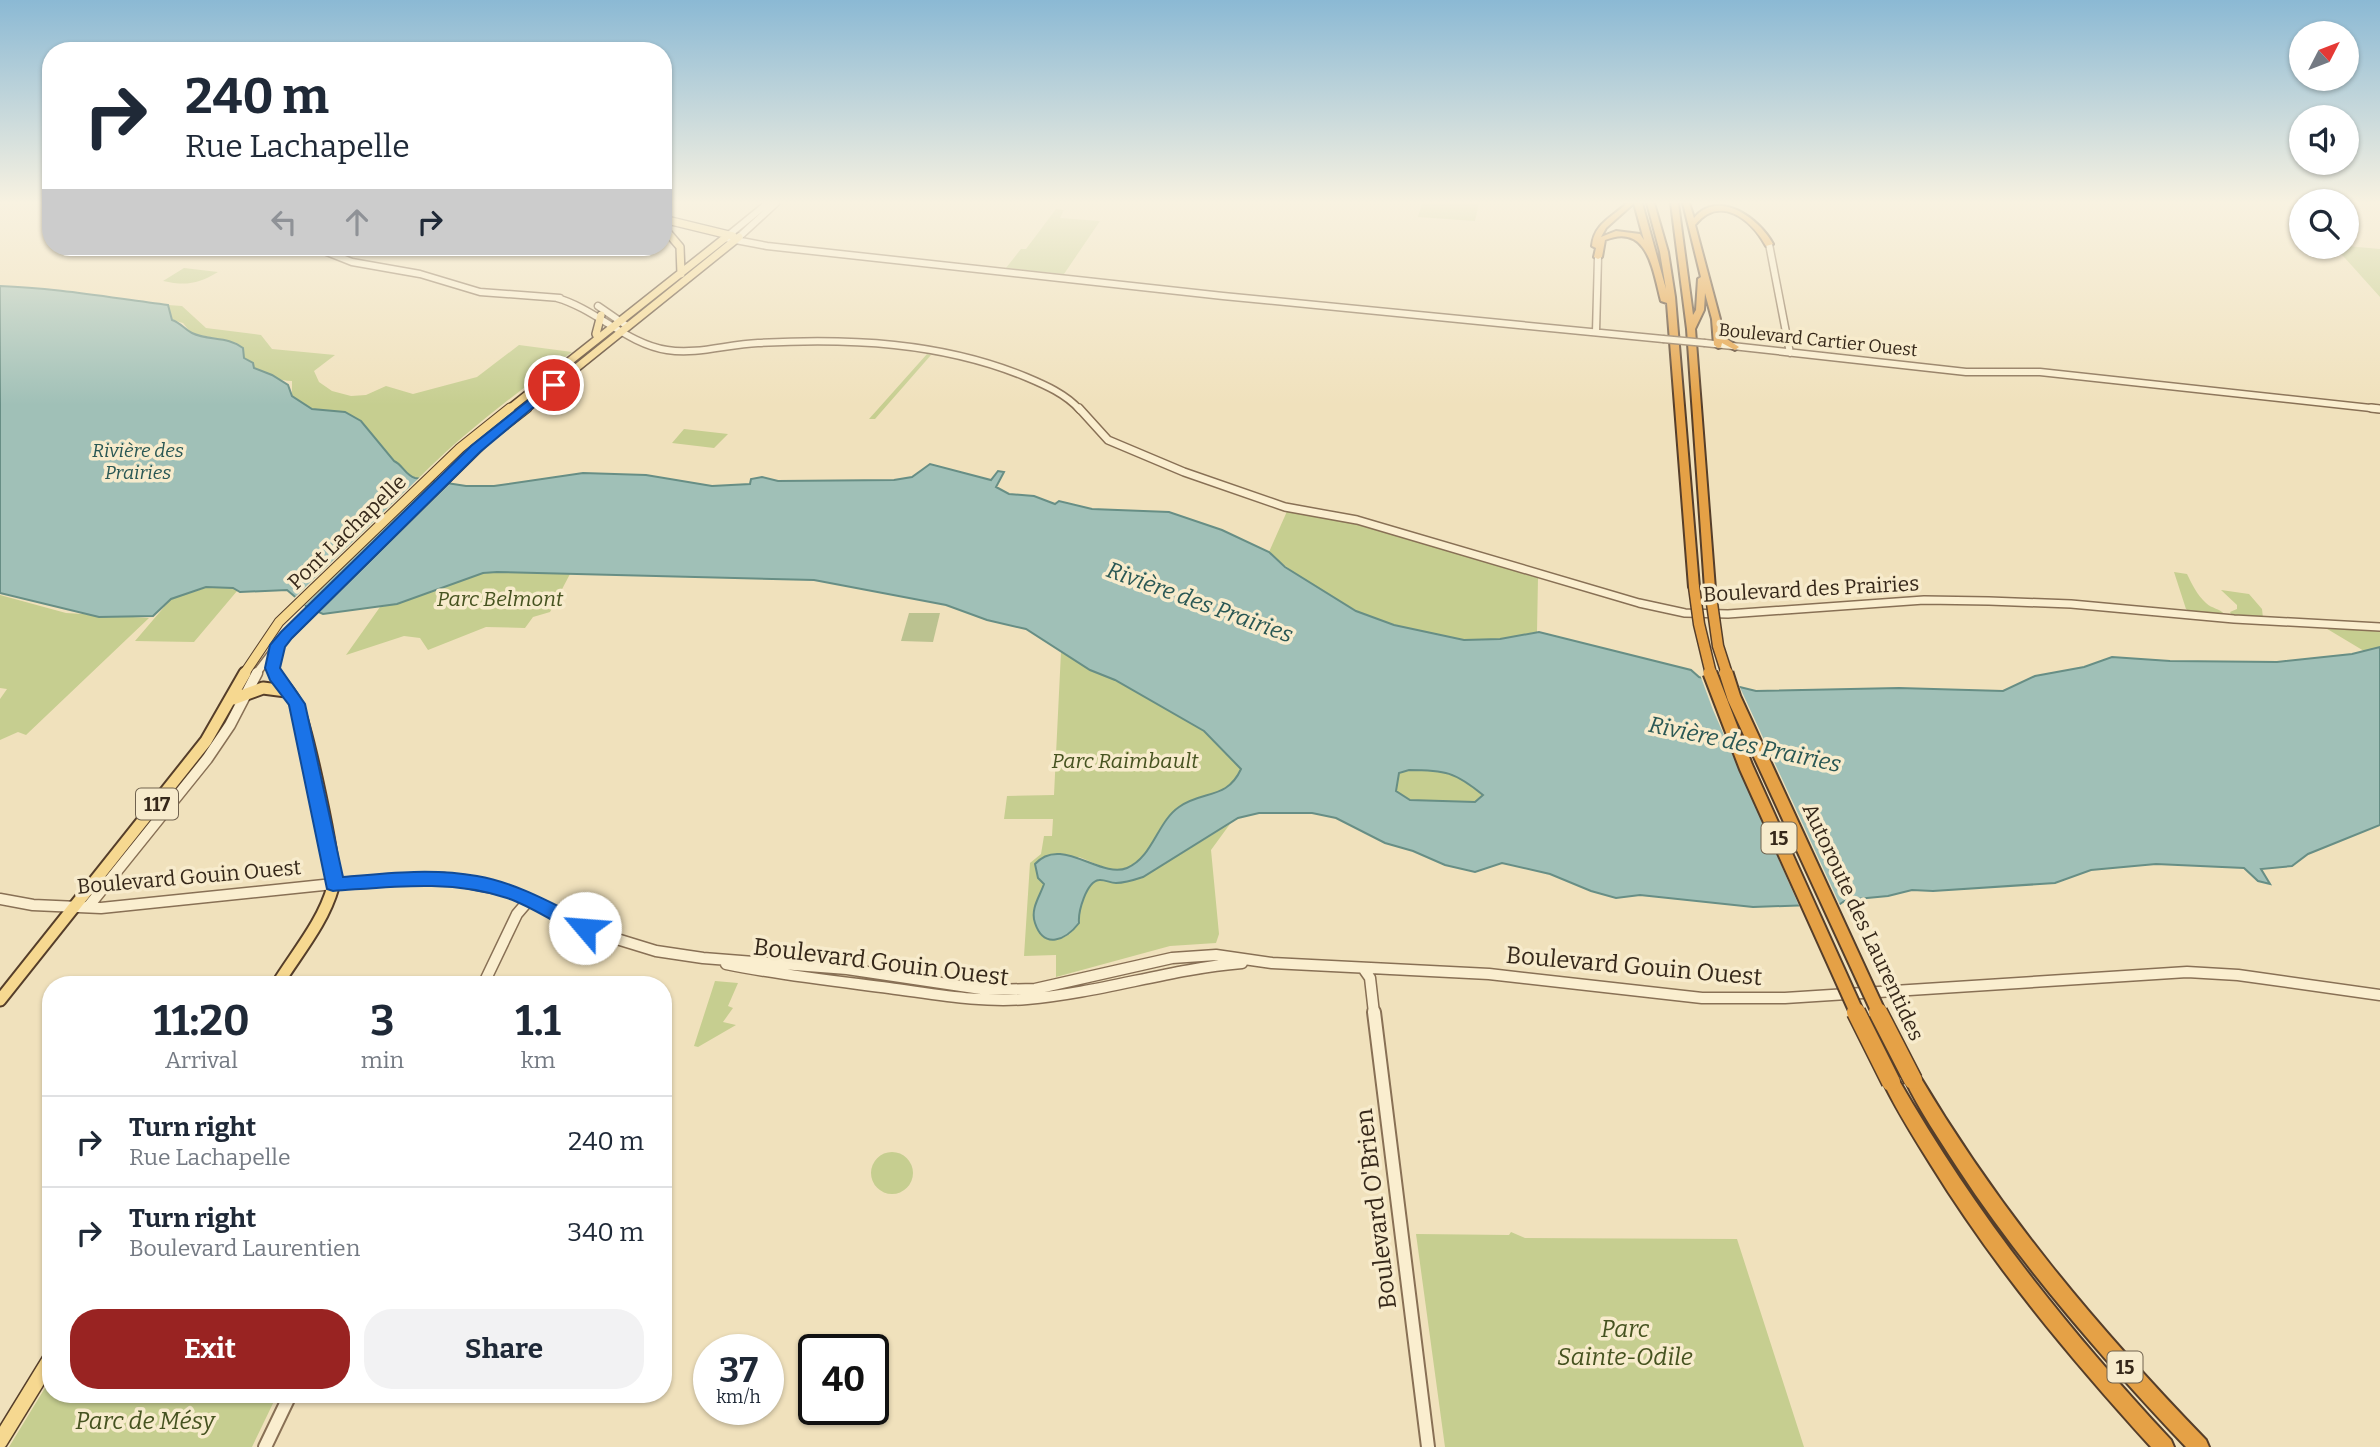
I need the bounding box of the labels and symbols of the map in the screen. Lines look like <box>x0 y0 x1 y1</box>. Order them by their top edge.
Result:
north arrow <box>2289 21 2359 91</box>
street label: Boulevard Cartier Ouest <box>1717 319 1919 361</box>
pin <box>524 355 584 415</box>
water label: Rivière des Prairies <box>92 439 184 484</box>
street label: Pont Lachapelle <box>282 469 412 595</box>
water label: Rivière des Prairies <box>1103 555 1297 649</box>
street label: Boulevard des Prairies <box>1702 570 1920 608</box>
park label: Parc Belmont <box>437 586 564 612</box>
water label: Rivière des Prairies <box>1646 710 1844 778</box>
park label: Parc Raimbault <box>1051 748 1199 774</box>
road number: 117 <box>136 789 178 820</box>
street label: Autoroute des Laurentides <box>1796 799 1930 1045</box>
road number: 15 <box>1762 822 1796 853</box>
street label: Boulevard Gouin Ouest <box>76 854 303 900</box>
position arrow <box>548 891 622 965</box>
street label: Boulevard Gouin Ouest <box>752 932 1011 992</box>
street label: Boulevard Gouin Ouest <box>1505 941 1764 991</box>
street label: Boulevard O'Brien <box>1350 1107 1402 1311</box>
park label: Parc Sainte-Odile <box>1557 1315 1693 1371</box>
speed limit sign: 40 <box>798 1334 889 1425</box>
road number: 15 <box>2108 1352 2142 1382</box>
park label: Parc de Mésy <box>75 1407 216 1435</box>

